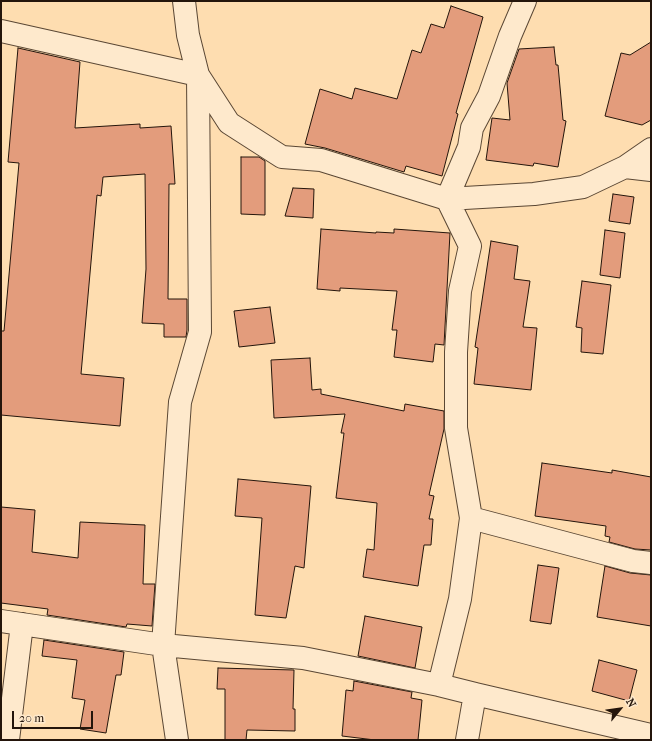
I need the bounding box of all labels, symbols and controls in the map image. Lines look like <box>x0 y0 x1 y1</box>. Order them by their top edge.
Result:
north arrow <box>600 689 640 729</box>
text: N <box>623 696 639 710</box>
scale bar <box>14 703 95 729</box>
text: 20 m <box>19 711 44 725</box>

